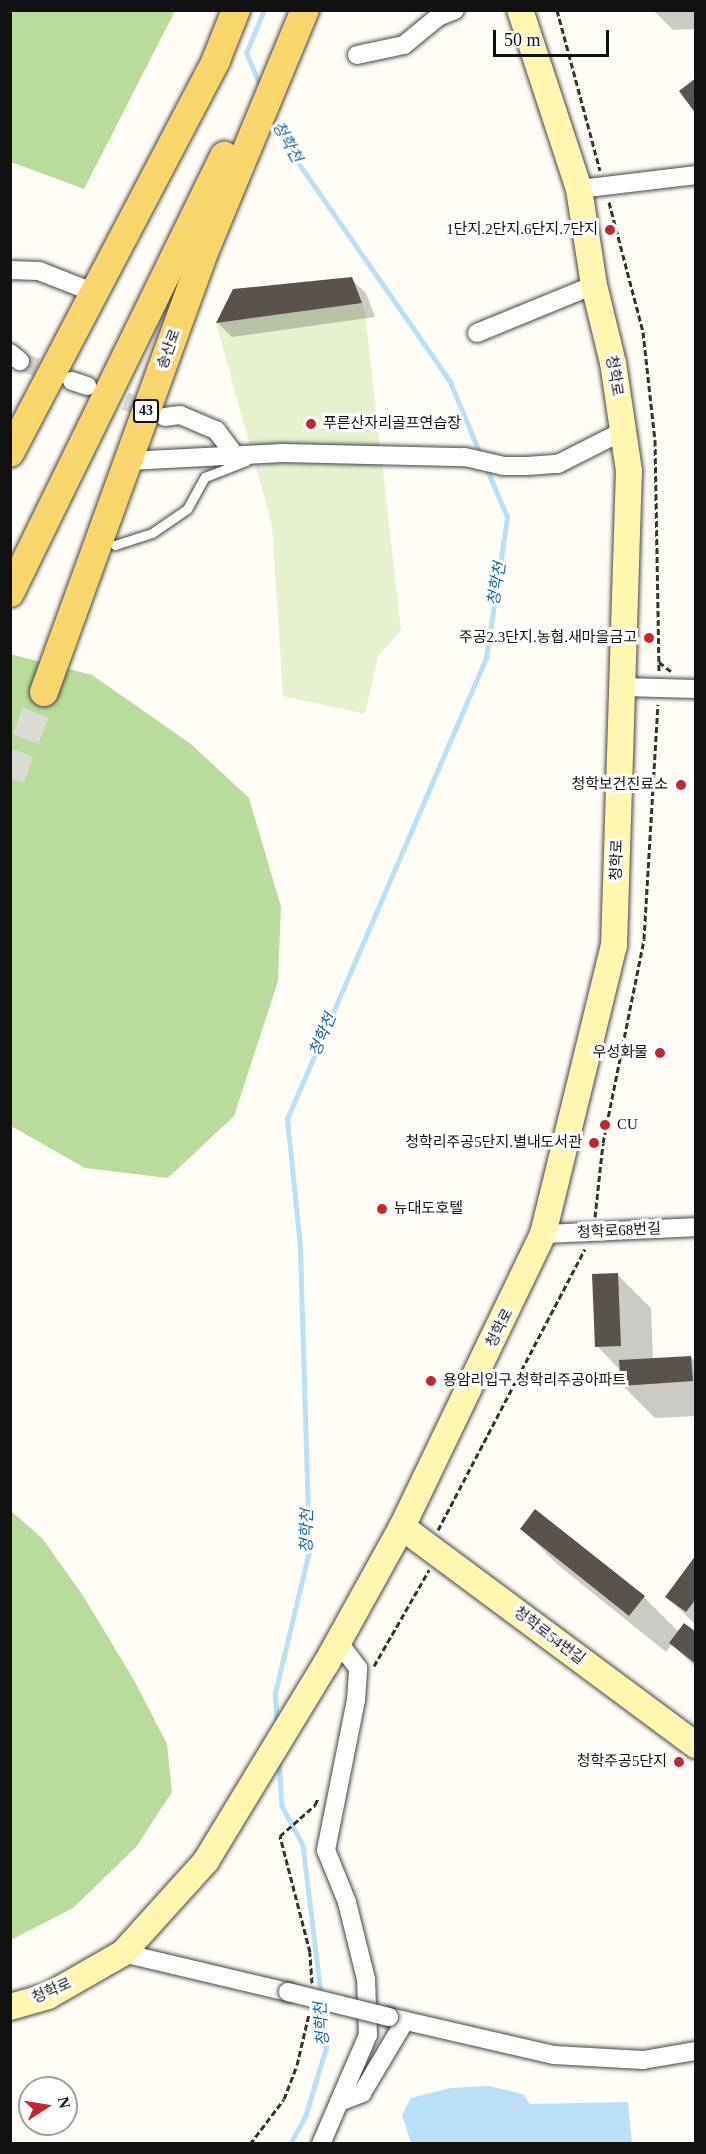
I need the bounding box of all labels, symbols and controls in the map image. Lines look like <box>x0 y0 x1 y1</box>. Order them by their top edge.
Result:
scale bar <box>496 18 612 56</box>
text: 50 m <box>504 30 541 50</box>
water label: 청학천 <box>268 118 306 166</box>
place label: 1단지.2단지.6단지.7단지 <box>446 221 598 239</box>
marker: 1단지.2단지.6단지.7단지 <box>603 223 617 237</box>
street label: 송산로 <box>153 326 185 372</box>
street label: 청학로 <box>602 354 626 398</box>
road number: 43 <box>132 400 160 422</box>
place label: 푸른산자리골프연습장 <box>323 415 461 433</box>
marker: 푸른산자리골프연습장 <box>304 417 318 431</box>
water label: 청학천 <box>484 561 510 607</box>
place label: 주공2.3단지.농협.새마을금고 <box>459 629 637 647</box>
marker: 주공2.3단지.농협.새마을금고 <box>642 631 656 645</box>
place label: 청학보건진료소 <box>571 776 668 794</box>
marker: 청학보건진료소 <box>672 776 690 794</box>
street label: 청학로 <box>607 839 627 881</box>
water label: 청학천 <box>306 1011 340 1059</box>
place label: 우성화물 <box>593 1044 648 1062</box>
marker: 우성화물 <box>653 1046 667 1060</box>
place label: CU <box>617 1116 638 1134</box>
marker: CU <box>598 1118 612 1132</box>
place label: 청학리주공5단지.별내도서관 <box>405 1134 582 1152</box>
marker: 청학리주공5단지.별내도서관 <box>587 1136 601 1150</box>
place label: 뉴대도호텔 <box>394 1200 463 1218</box>
marker: 뉴대도호텔 <box>375 1202 389 1216</box>
street label: 청학로68번길 <box>577 1220 661 1242</box>
street label: 청학로 <box>483 1305 517 1351</box>
place label: 용암리입구.청학리주공아파트 <box>443 1372 626 1390</box>
marker: 용암리입구.청학리주공아파트 <box>424 1374 438 1388</box>
water label: 청학천 <box>297 1509 317 1553</box>
street label: 청학로54번길 <box>510 1604 588 1668</box>
place label: 청학주공5단지 <box>577 1753 667 1771</box>
marker: 청학주공5단지 <box>672 1755 686 1769</box>
street label: 청학로 <box>29 1974 75 2008</box>
water label: 청학천 <box>311 2001 333 2047</box>
north arrow <box>18 2076 78 2136</box>
text: N <box>55 2095 74 2110</box>

